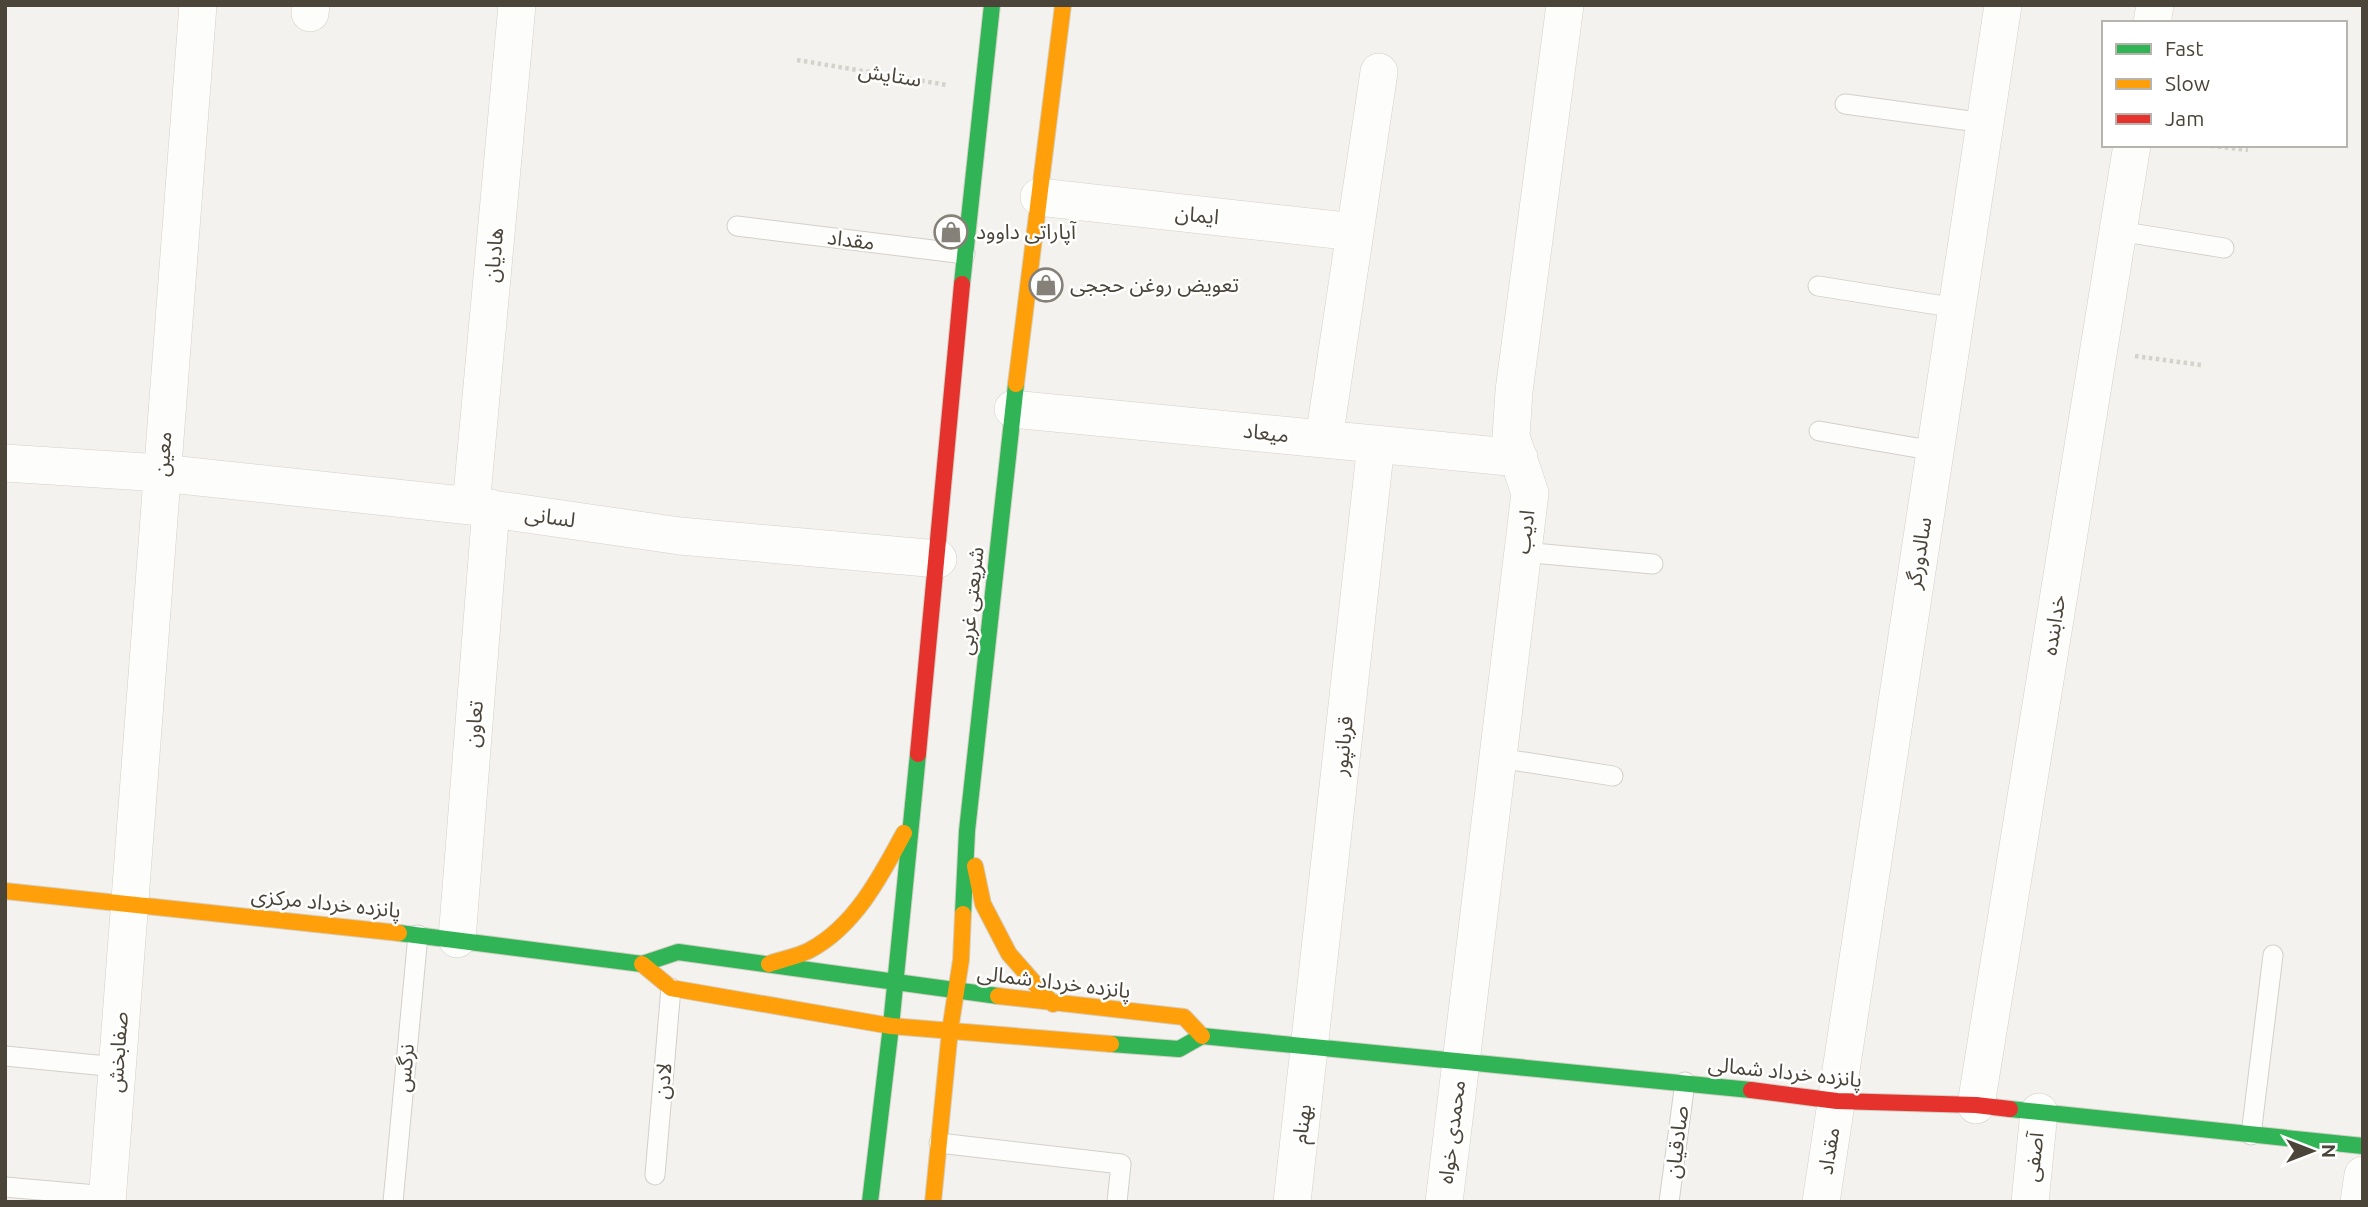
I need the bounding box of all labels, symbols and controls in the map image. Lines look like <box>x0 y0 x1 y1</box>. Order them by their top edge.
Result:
legend <box>2102 21 2347 147</box>
text: Fast <box>2165 36 2203 60</box>
street label: ستایش <box>857 57 923 92</box>
text: Slow <box>2165 71 2210 95</box>
text: Jam <box>2165 106 2204 130</box>
street label: ایمان <box>1174 200 1220 229</box>
shop icon: آپاراتی داوود <box>932 213 970 251</box>
place label: آپاراتی داوود <box>976 219 1077 245</box>
street label: مقداد <box>826 224 876 254</box>
street label: هادیان <box>479 226 508 283</box>
shop icon: تعویض روغن حججی <box>1027 266 1065 304</box>
place label: تعویض روغن حججی <box>1070 272 1239 297</box>
street label: میعاد <box>1242 418 1290 446</box>
street label: معین <box>148 431 177 477</box>
street label: لسانی <box>523 501 577 532</box>
street label: ادیب <box>1509 508 1539 555</box>
street label: سالدورگر <box>1900 515 1937 592</box>
street label: شریعتی غربی <box>952 546 989 656</box>
street label: خدابنده <box>2036 593 2070 657</box>
street label: تعاون <box>459 699 488 749</box>
street label: قربانپور <box>1327 715 1359 778</box>
street label: پانزده خرداد مرکزی <box>250 882 402 924</box>
street label: پانزده خرداد شمالی <box>976 960 1132 1004</box>
street label: صفابخش <box>102 1011 133 1093</box>
street label: نرگس <box>390 1043 419 1093</box>
street label: پانزده خرداد شمالی <box>1707 1051 1863 1093</box>
street label: لادن <box>648 1062 677 1100</box>
street label: محمدی خواه <box>1433 1079 1470 1185</box>
street label: بهنام <box>1287 1103 1320 1146</box>
street label: صادقیان <box>1660 1104 1693 1180</box>
north arrow <box>2277 1116 2347 1186</box>
street label: مقداد <box>1812 1125 1844 1176</box>
street label: آصفی <box>2018 1130 2049 1183</box>
text: N <box>2318 1144 2340 1158</box>

